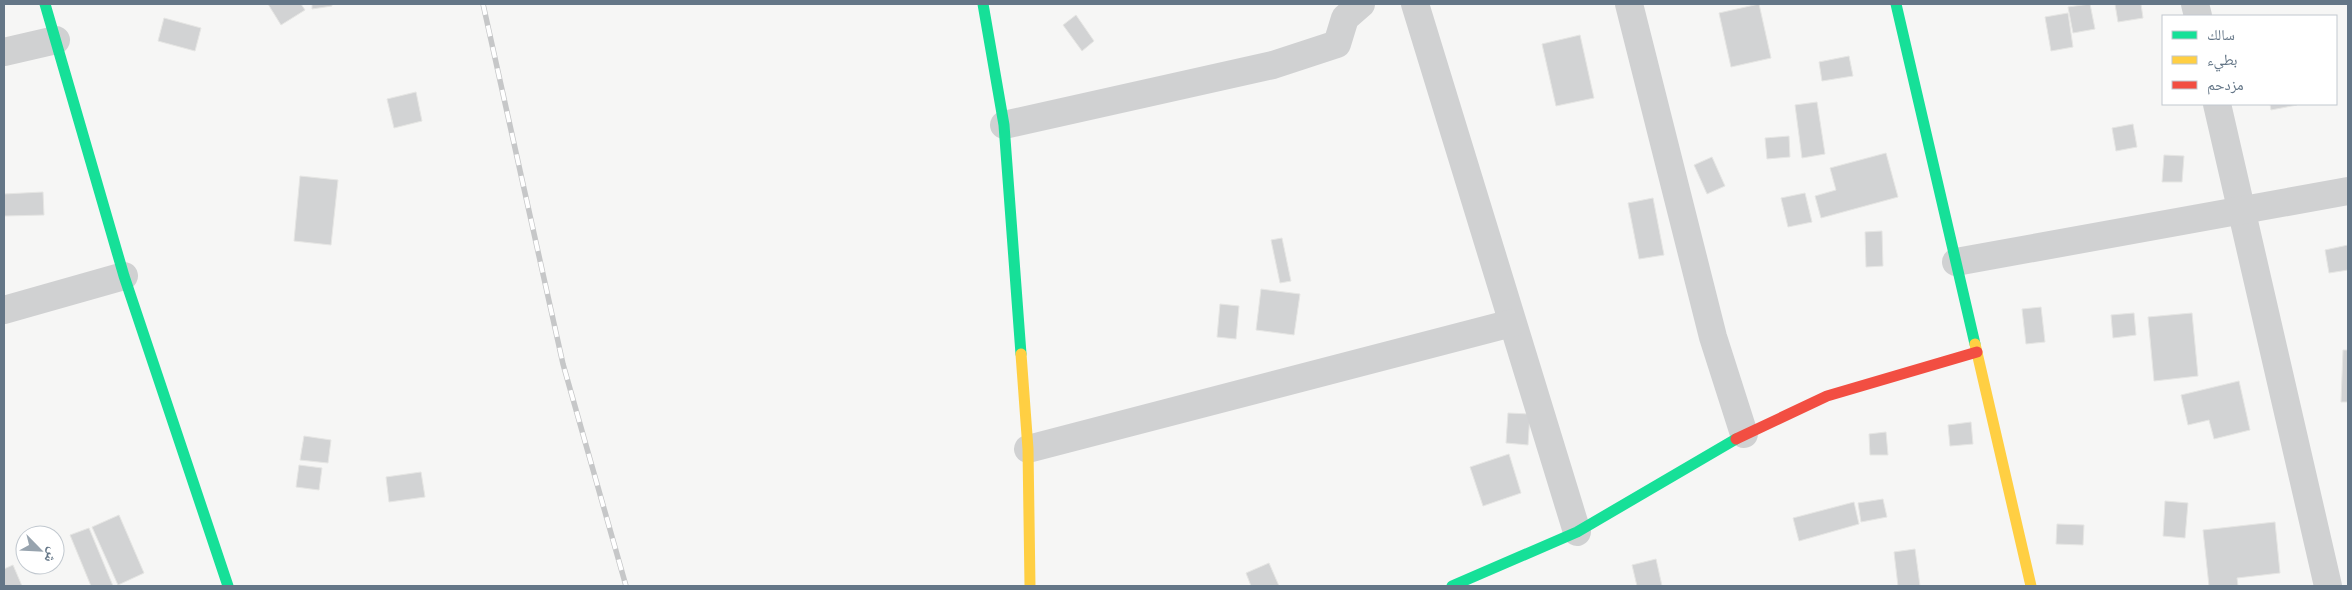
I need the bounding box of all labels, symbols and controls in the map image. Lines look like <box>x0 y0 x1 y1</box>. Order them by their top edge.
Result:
legend <box>2162 15 2337 105</box>
text: سالك <box>2207 25 2235 43</box>
text: بطيء <box>2207 50 2237 72</box>
text: مزدحم <box>2207 75 2244 95</box>
north arrow <box>15 525 65 575</box>
text: ش <box>41 545 63 566</box>

